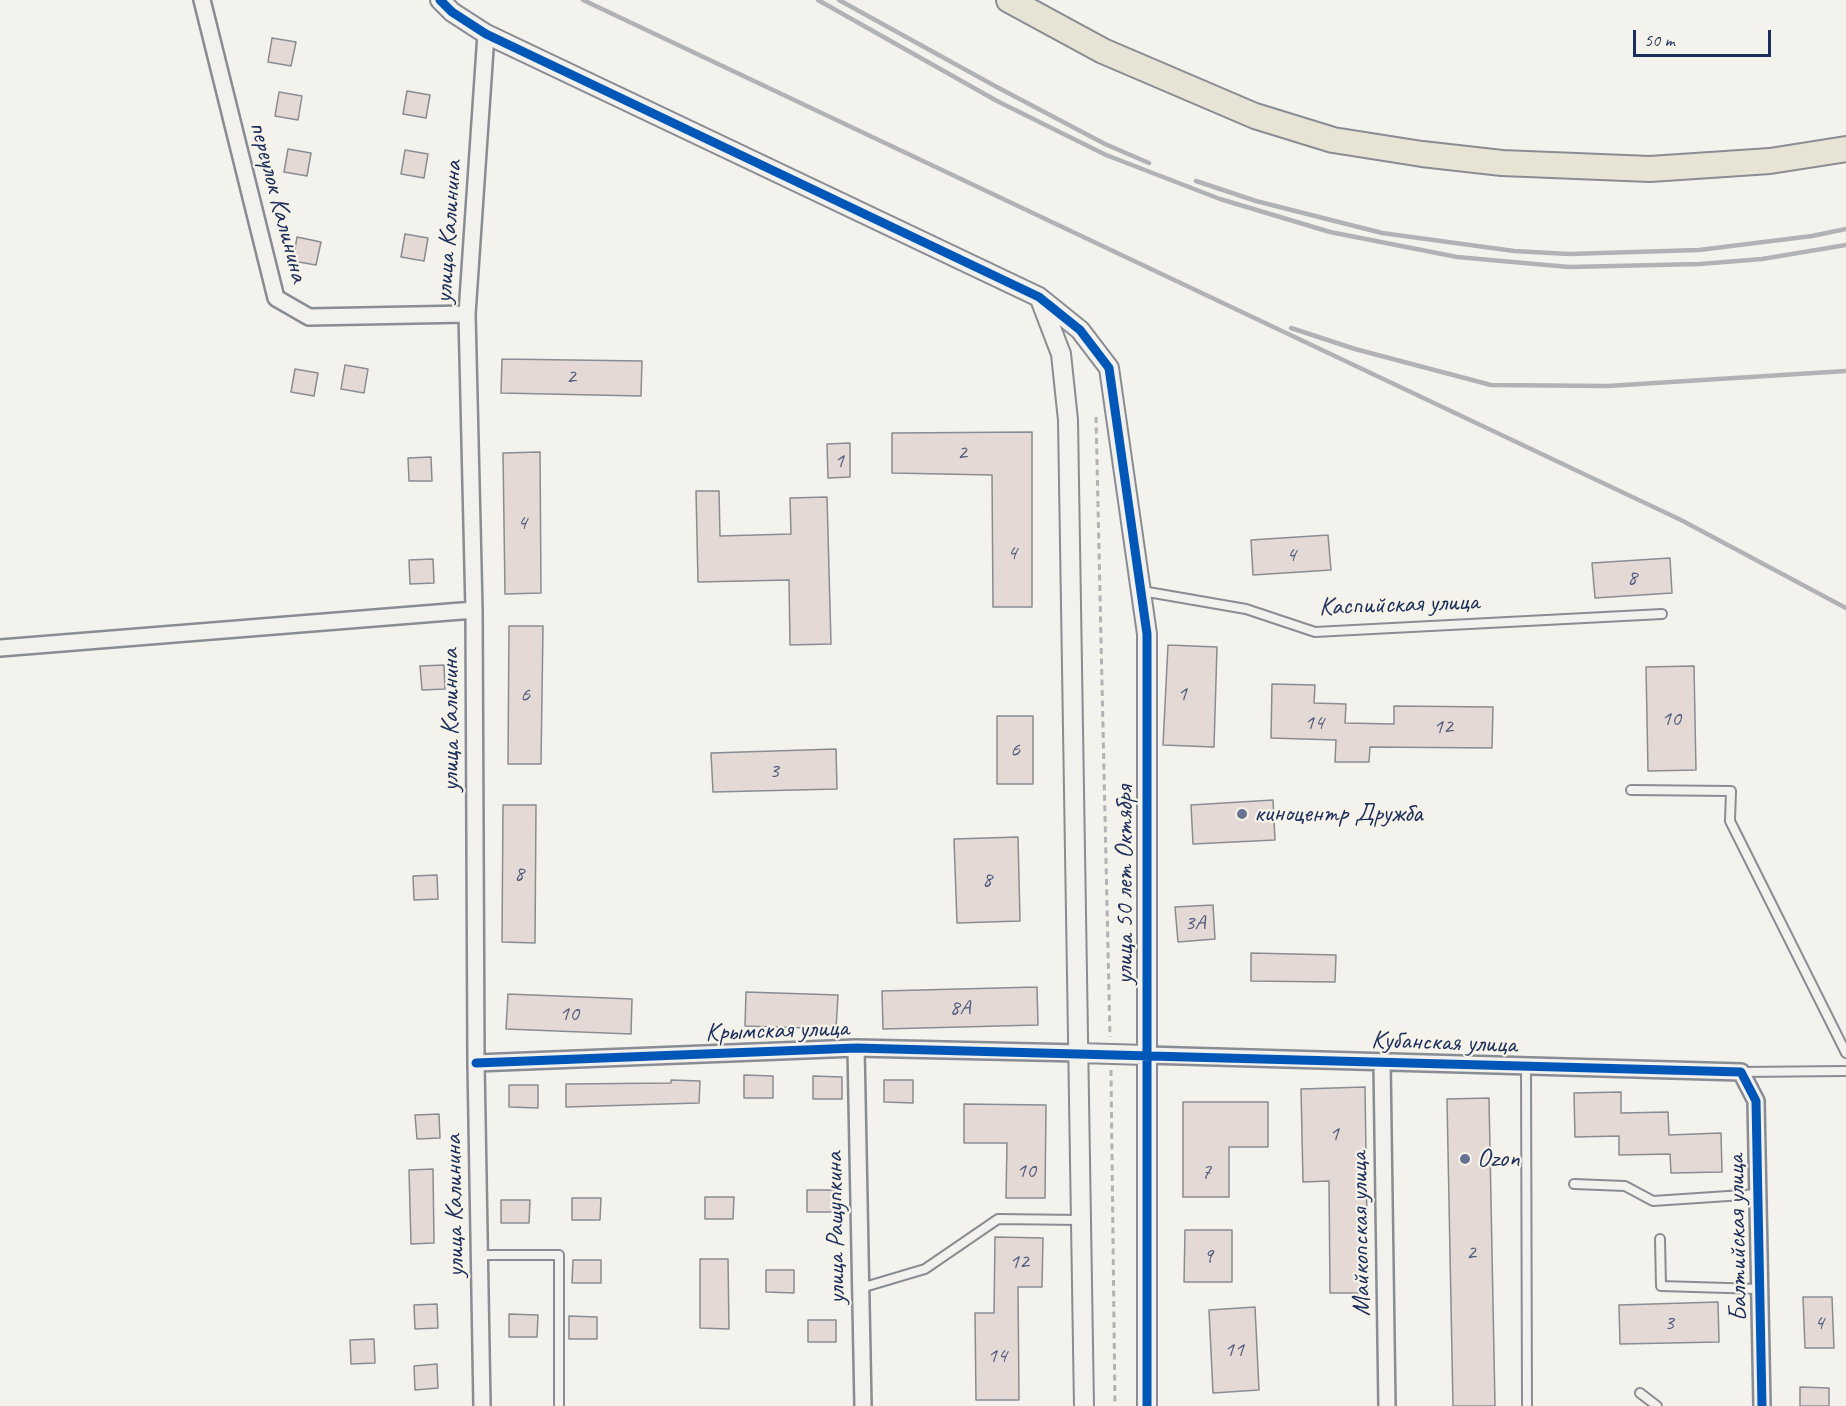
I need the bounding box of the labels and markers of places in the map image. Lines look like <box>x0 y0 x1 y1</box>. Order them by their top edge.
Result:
place label: киноцентр Дружба <box>1254 798 1422 830</box>
marker: киноцентр Дружба <box>1235 807 1249 821</box>
place label: Ozon <box>1477 1143 1520 1175</box>
marker: Ozon <box>1458 1152 1472 1166</box>

